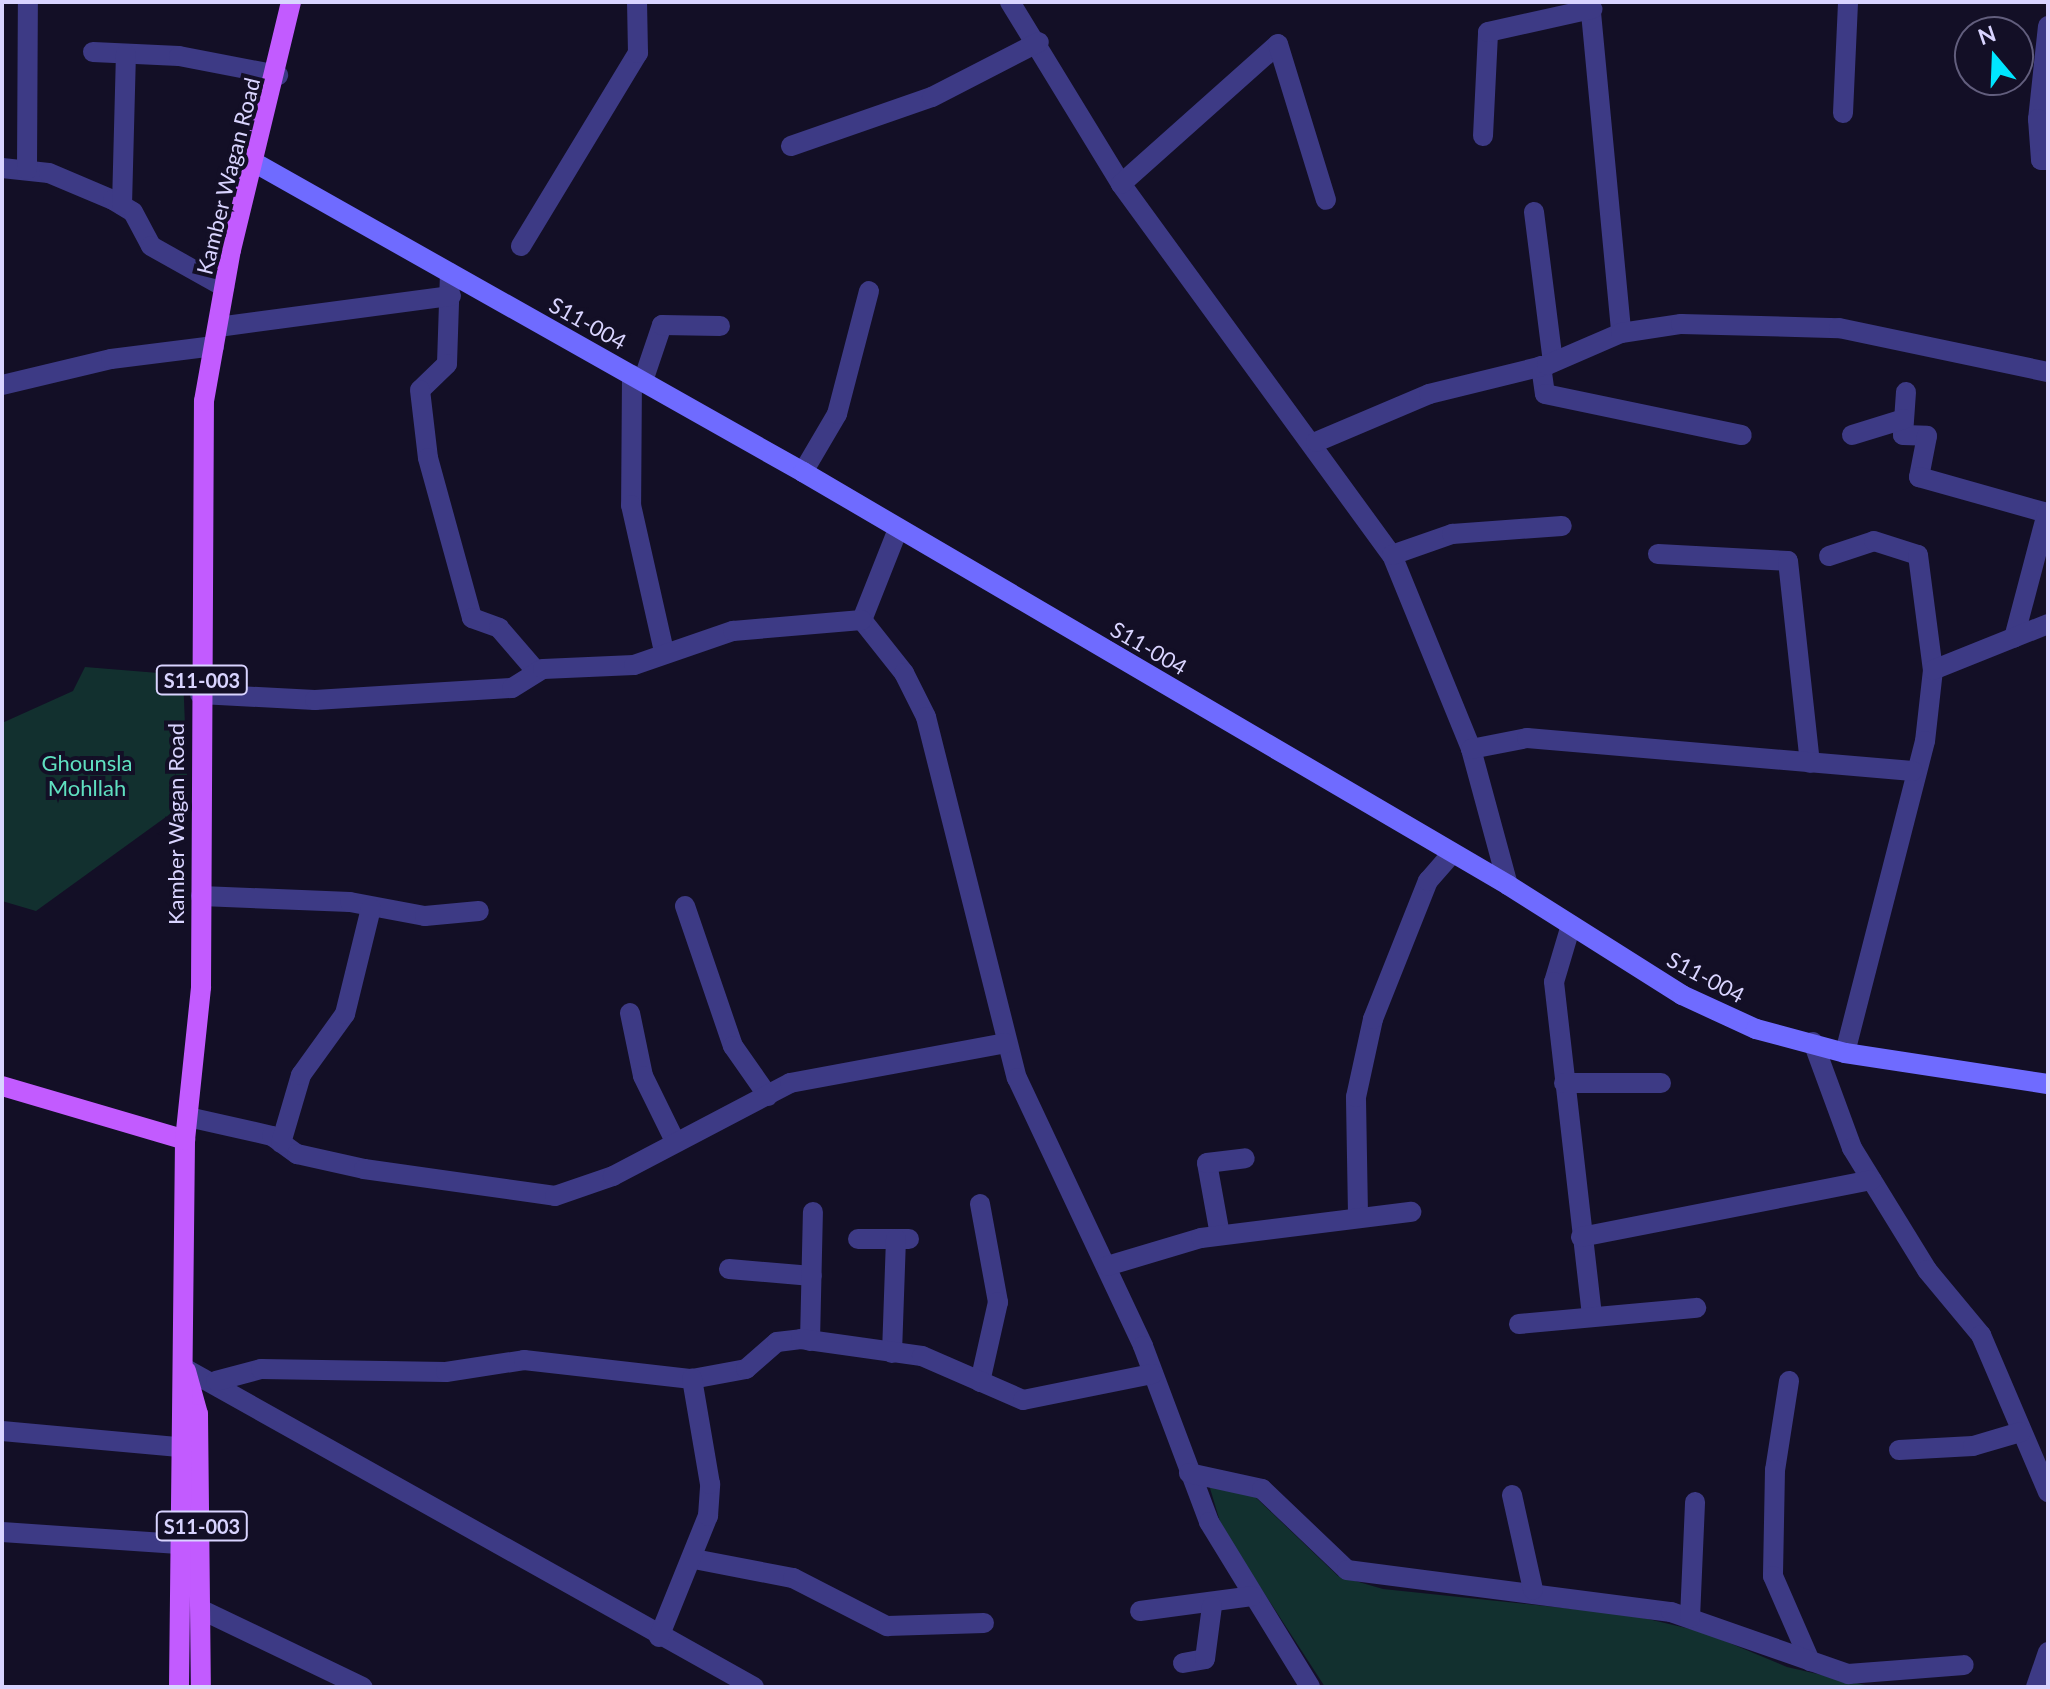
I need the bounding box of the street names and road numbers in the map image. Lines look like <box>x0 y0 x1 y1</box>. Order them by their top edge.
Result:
street label: Kamber Wagan Road <box>191 74 265 278</box>
street label: S11-004 <box>545 291 631 355</box>
street label: S11-004 <box>1106 616 1192 680</box>
road number: S11-003 <box>154 664 250 696</box>
street label: Kamber Wagan Road <box>163 723 189 925</box>
street label: S11-004 <box>1663 946 1749 1008</box>
road number: S11-003 <box>154 1510 250 1542</box>

